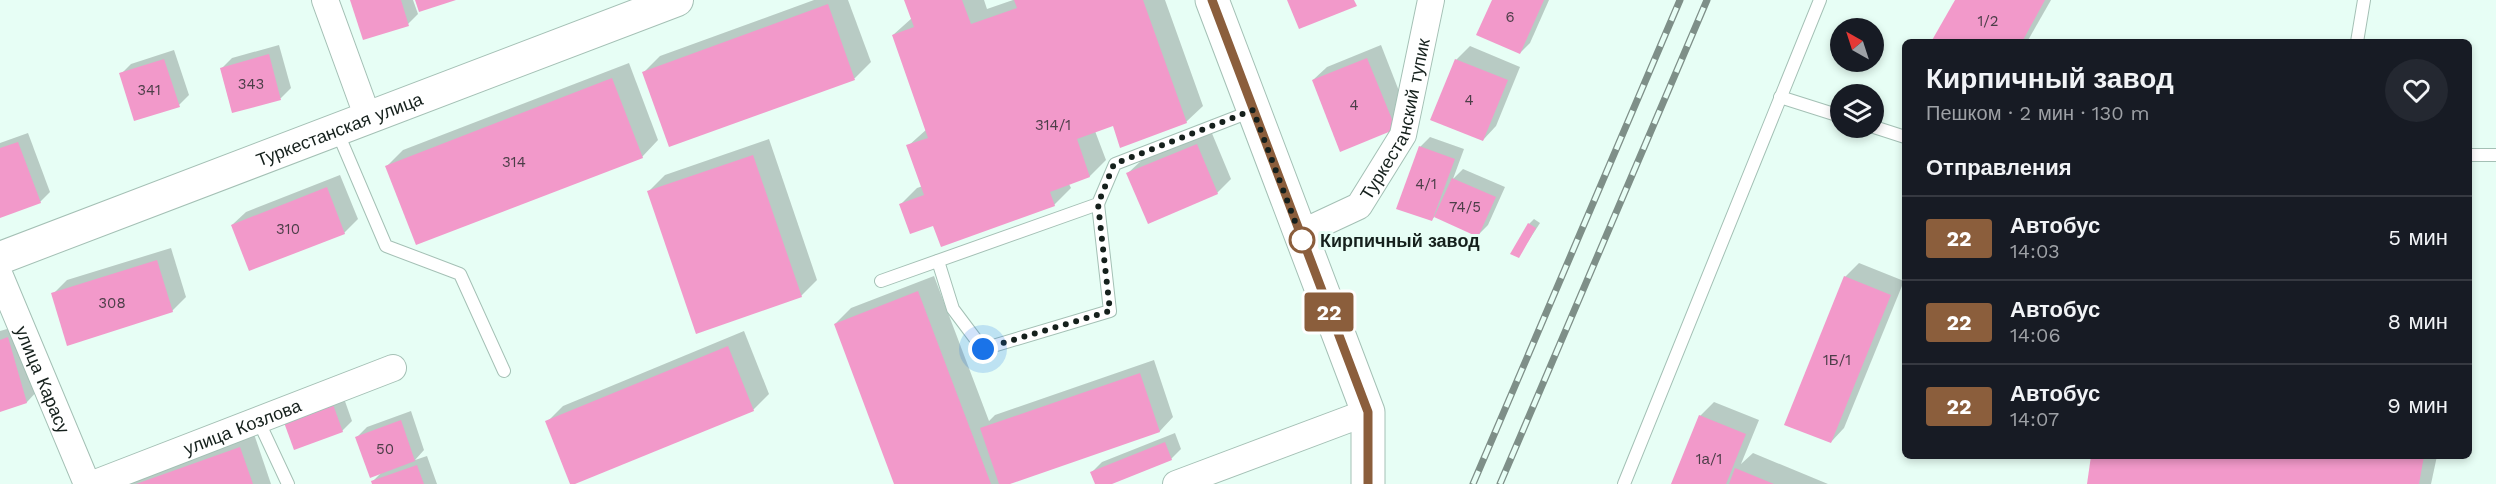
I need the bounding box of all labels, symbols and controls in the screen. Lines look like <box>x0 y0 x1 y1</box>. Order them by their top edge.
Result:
house number: 6 <box>1505 8 1515 26</box>
house number: 1/2 <box>1977 12 1999 30</box>
north arrow <box>1830 18 1884 72</box>
map controls <box>1830 18 1884 138</box>
street label: Туркестанский тупик <box>1355 36 1433 203</box>
button: heart <box>2385 59 2448 122</box>
text: Кирпичный завод <box>1926 62 2174 95</box>
house number: 343 <box>238 75 264 93</box>
house number: 341 <box>137 81 161 99</box>
button: layers <box>1830 84 1884 138</box>
street label: Туркестанская улица <box>253 87 426 170</box>
house number: 4 <box>1464 91 1474 109</box>
house number: 4 <box>1349 96 1359 114</box>
text: Пешком · 2 мин · 130 m <box>1926 101 2150 125</box>
house number: 314/1 <box>1035 116 1071 134</box>
house number: 314 <box>502 153 526 171</box>
text: Отправления <box>1926 155 2072 180</box>
house number: 4/1 <box>1415 175 1437 193</box>
house number: 74/5 <box>1449 198 1481 216</box>
text: Автобус <box>2010 213 2100 238</box>
house number: 310 <box>276 220 300 238</box>
text: 5 мин <box>2388 225 2448 250</box>
text: 22 <box>1946 226 1972 251</box>
marker: Кирпичный завод <box>1289 227 1315 253</box>
place label: Кирпичный завод <box>1320 230 1480 251</box>
text: 14:03 <box>2010 239 2060 263</box>
line badge: 22 <box>1302 292 1356 332</box>
house number: 308 <box>98 294 126 312</box>
text: Автобус <box>2010 297 2100 322</box>
text: 22 <box>1316 300 1342 325</box>
text: 8 мин <box>2387 309 2448 334</box>
text: 22 <box>1946 310 1972 335</box>
street label: улица Карасу <box>11 323 75 436</box>
text: 14:06 <box>2010 323 2061 347</box>
your location <box>968 334 998 364</box>
house number: 1Б/1 <box>1823 351 1851 369</box>
text: Автобус <box>2010 381 2100 406</box>
text: 9 мин <box>2387 393 2448 418</box>
street label: улица Козлова <box>181 394 305 458</box>
text: 22 <box>1946 394 1972 419</box>
text: 14:07 <box>2010 407 2059 431</box>
house number: 50 <box>376 440 394 458</box>
house number: 1а/1 <box>1696 450 1722 468</box>

